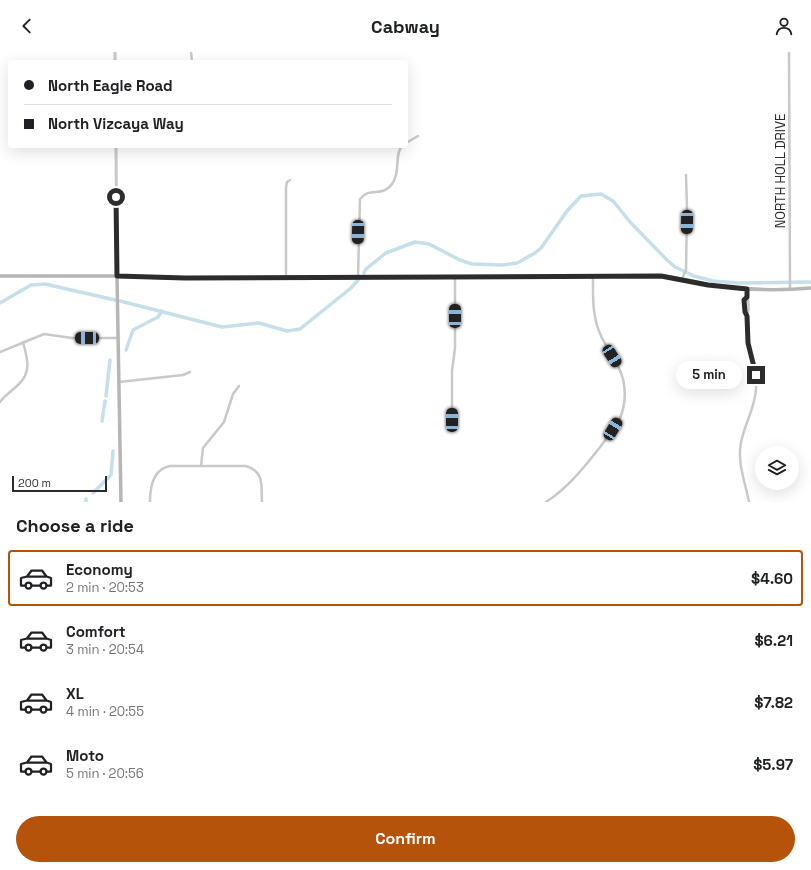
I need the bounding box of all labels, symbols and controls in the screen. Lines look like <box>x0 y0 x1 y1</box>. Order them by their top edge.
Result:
icon: back <box>16 15 38 37</box>
text: Cabway <box>371 15 440 38</box>
icon: person <box>773 15 795 37</box>
text: North Eagle Road <box>48 76 173 95</box>
text: North Vizcaya Way <box>48 114 184 133</box>
street label: NORTH HOLL DRIVE <box>772 114 789 228</box>
route start <box>107 188 125 206</box>
car <box>681 210 693 234</box>
car <box>352 220 364 244</box>
car <box>449 304 461 328</box>
car <box>75 332 99 344</box>
car <box>600 343 624 369</box>
callout: 5 min <box>676 361 742 389</box>
text: 5 min <box>692 366 726 383</box>
route end <box>747 366 765 384</box>
car <box>446 408 458 432</box>
car <box>602 416 624 442</box>
map controls <box>755 446 799 490</box>
button: layers <box>755 446 799 490</box>
scale bar <box>12 474 107 493</box>
text: 200 m <box>18 476 51 490</box>
text: Choose a ride <box>16 514 134 537</box>
icon: car <box>18 560 54 596</box>
text: Economy <box>66 560 133 579</box>
text: $4.60 <box>751 569 793 588</box>
text: 2 min · 20:53 <box>66 579 144 596</box>
icon: car <box>18 622 54 658</box>
text: Comfort <box>66 622 126 641</box>
text: $6.21 <box>755 631 793 650</box>
text: 3 min · 20:54 <box>66 641 144 658</box>
icon: car <box>18 684 54 720</box>
text: XL <box>66 684 84 703</box>
text: $7.82 <box>754 693 793 712</box>
text: 4 min · 20:55 <box>66 703 144 720</box>
icon: car <box>18 746 54 782</box>
text: Moto <box>66 746 104 765</box>
text: $5.97 <box>753 755 793 774</box>
text: 5 min · 20:56 <box>66 765 144 782</box>
button: Confirm <box>16 816 795 862</box>

